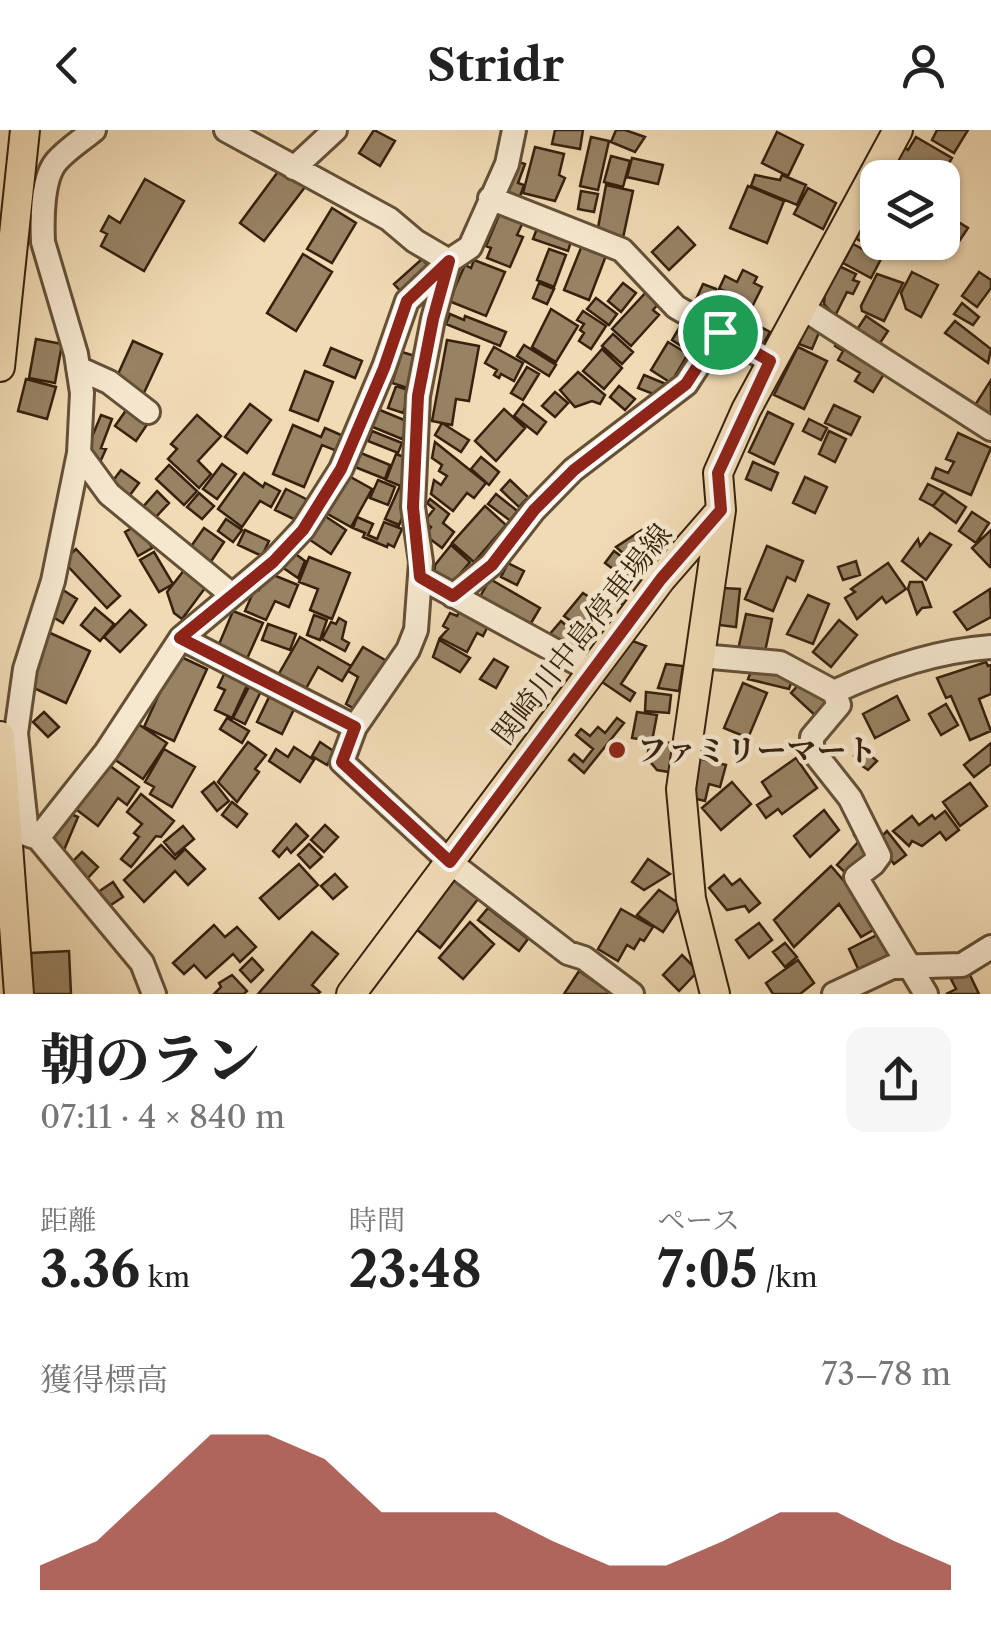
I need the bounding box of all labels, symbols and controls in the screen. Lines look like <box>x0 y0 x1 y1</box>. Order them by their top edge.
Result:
text: Stridr <box>427 37 564 93</box>
icon: back <box>40 38 95 93</box>
icon: person <box>896 38 951 93</box>
map controls <box>860 160 960 260</box>
button: layers <box>860 160 960 260</box>
pin <box>678 290 763 375</box>
icon: arrive <box>693 305 748 360</box>
street label: 関崎川中島停車場線 <box>484 516 680 752</box>
place label: ファミリーマート <box>637 732 876 769</box>
marker: ファミリーマート <box>606 739 628 761</box>
text: 朝のラン <box>40 1026 260 1093</box>
button: share <box>846 1027 951 1132</box>
text: 07:11 · 4 × 840 m <box>40 1097 285 1136</box>
text: 距離 <box>40 1203 96 1237</box>
text: 時間 <box>349 1203 405 1237</box>
text: ペース <box>657 1203 740 1237</box>
text: 3.36 <box>40 1238 140 1300</box>
text: 23:48 <box>349 1238 482 1300</box>
text: 7:05 <box>657 1238 758 1300</box>
text: km <box>140 1260 190 1294</box>
text: /km <box>758 1260 818 1294</box>
text: 73–78 m <box>821 1354 951 1393</box>
text: 獲得標高 <box>40 1360 168 1399</box>

